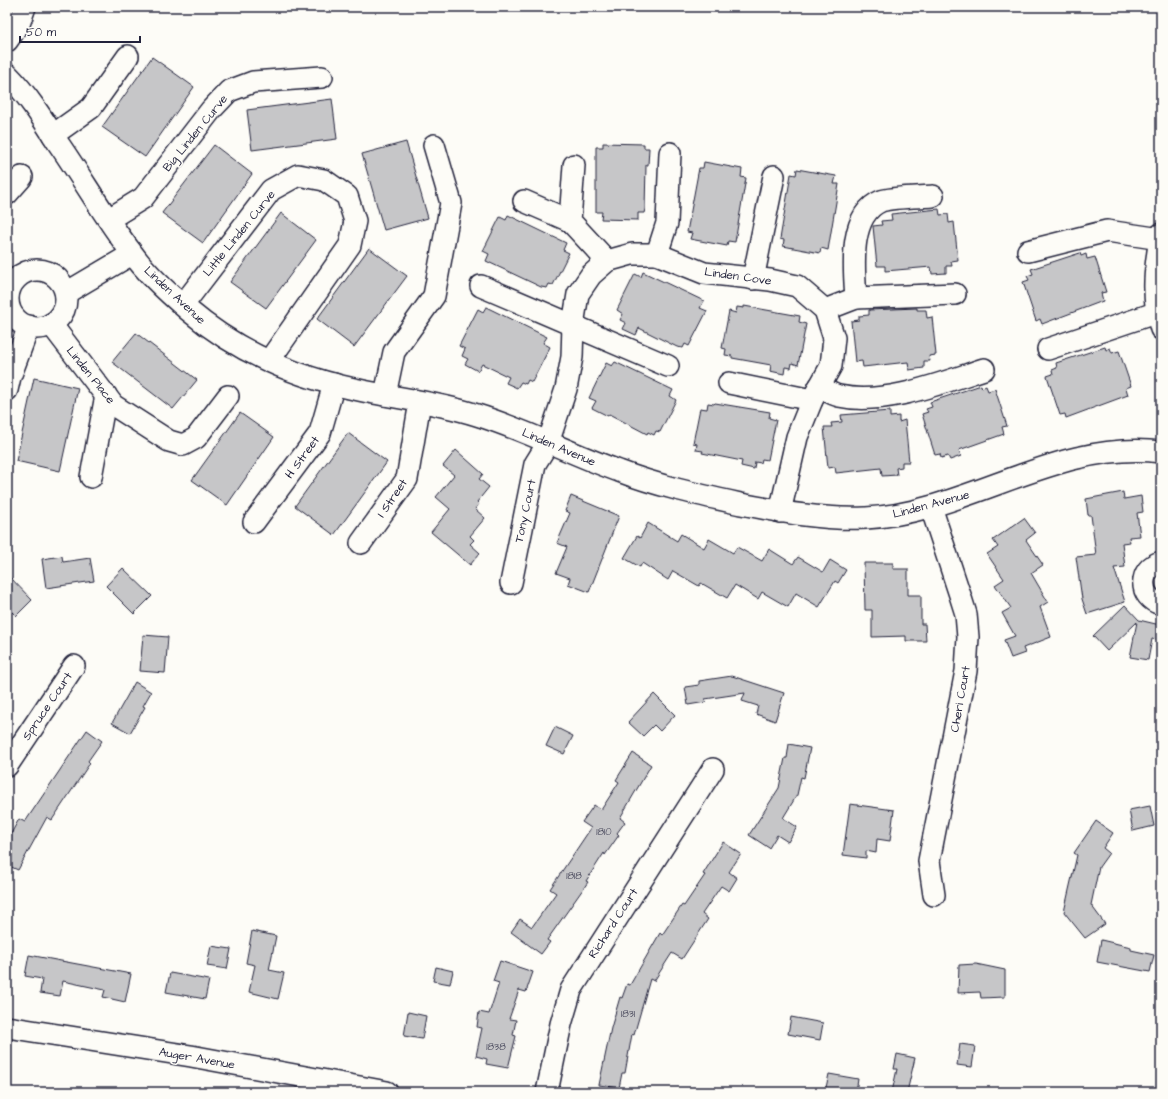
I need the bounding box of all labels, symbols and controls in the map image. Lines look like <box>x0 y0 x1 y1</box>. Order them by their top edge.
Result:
scale bar <box>20 18 140 44</box>
text: 50 m <box>26 24 57 41</box>
street label: Big Linden Curve <box>159 91 233 176</box>
street label: Little Linden Curve <box>199 186 280 280</box>
street label: Linden Avenue <box>140 262 210 329</box>
street label: Linden Cove <box>703 263 773 290</box>
street label: Linden Place <box>62 343 119 408</box>
street label: Linden Avenue <box>519 424 599 471</box>
street label: H Street <box>281 432 324 482</box>
street label: I Street <box>373 475 412 521</box>
street label: Tony Court <box>510 478 542 545</box>
street label: Linden Avenue <box>891 486 972 523</box>
street label: Cheri Court <box>946 664 975 734</box>
street label: Spruce Court <box>18 669 77 744</box>
house number: 1810 <box>596 825 612 839</box>
house number: 1818 <box>566 869 582 883</box>
street label: Richard Court <box>584 885 643 962</box>
house number: 1831 <box>621 1007 636 1021</box>
house number: 1838 <box>486 1040 506 1054</box>
street label: Auger Avenue <box>157 1043 237 1075</box>

